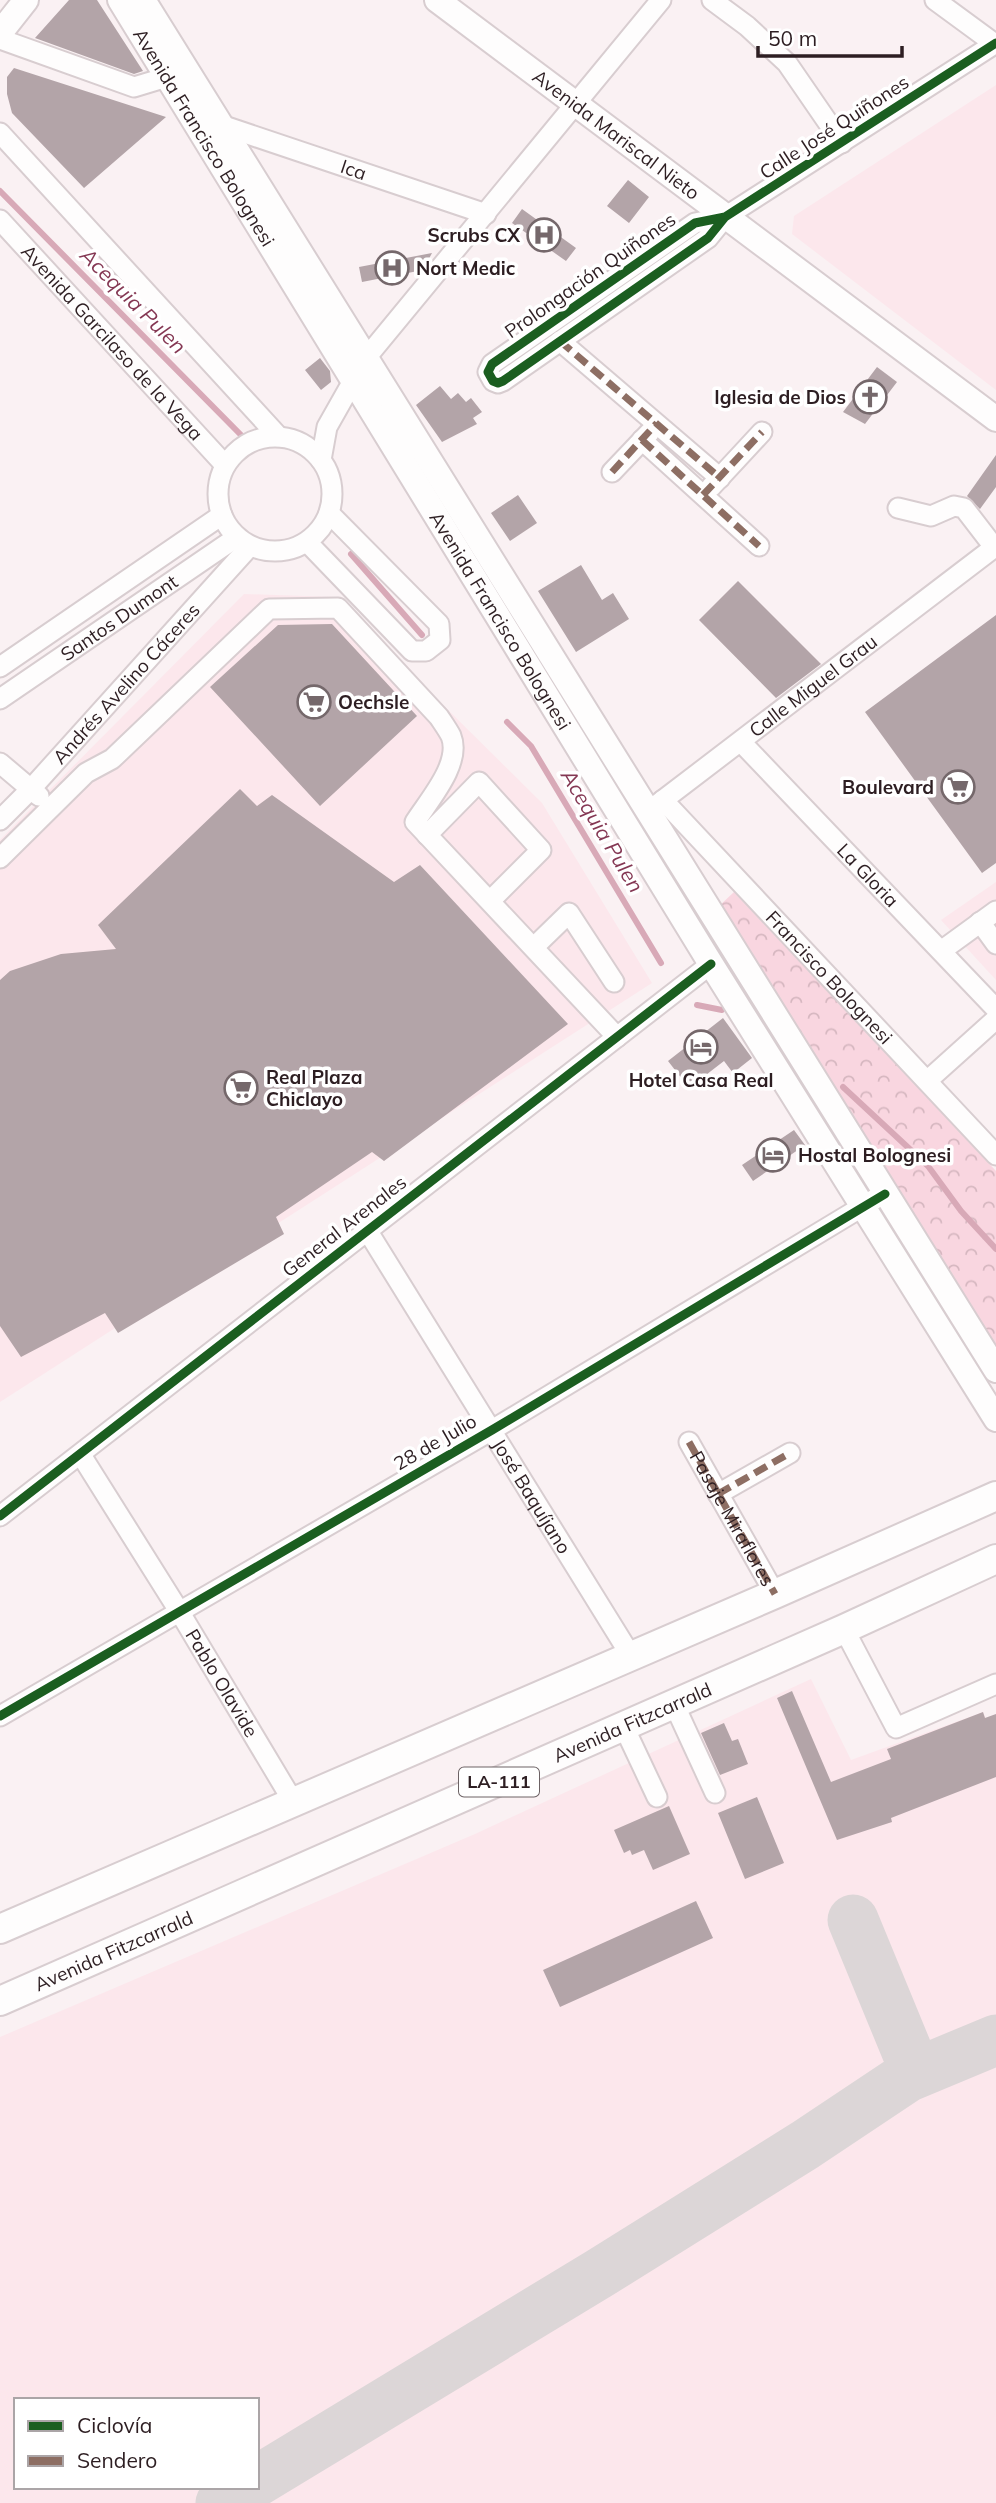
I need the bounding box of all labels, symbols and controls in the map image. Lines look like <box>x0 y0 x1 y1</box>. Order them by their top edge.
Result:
scale bar <box>758 14 902 58</box>
street label: Avenida Francisco Bolognesi <box>128 24 280 251</box>
text: 50 m <box>768 25 817 51</box>
street label: Avenida Mariscal Nieto <box>528 64 704 205</box>
street label: Calle José Quiñones <box>755 70 913 184</box>
street label: Ica <box>338 154 370 185</box>
street label: Prolongación Quiñones <box>500 207 680 343</box>
hospital icon: Scrubs CX <box>525 216 563 254</box>
place label: Scrubs CX <box>427 223 520 247</box>
street label: Avenida Garcilaso de la Vega <box>16 239 208 445</box>
water label: Acequia Pulen <box>75 241 192 359</box>
hospital icon: Nort Medic <box>373 249 411 287</box>
place label: Nort Medic <box>416 256 516 280</box>
church icon: Iglesia de Dios <box>851 378 889 416</box>
place label: Iglesia de Dios <box>714 385 846 409</box>
street label: Avenida Francisco Bolognesi <box>425 507 576 734</box>
street label: Santos Dumont <box>56 569 182 666</box>
street label: Andrés Avelino Cáceres <box>47 598 205 769</box>
street label: Calle Miguel Grau <box>744 629 882 742</box>
supermarket icon: Oechsle <box>295 683 333 721</box>
place label: Oechsle <box>338 690 409 714</box>
water label: Acequia Pulen <box>555 763 650 897</box>
supermarket icon: Boulevard <box>939 768 977 806</box>
place label: Boulevard <box>842 775 934 799</box>
street label: La Gloria <box>832 838 904 912</box>
street label: Francisco Bolognesi <box>761 905 898 1049</box>
hotel icon: Hotel Casa Real <box>682 1028 720 1066</box>
place label: Real Plaza Chiclayo <box>266 1065 363 1111</box>
place label: Hotel Casa Real <box>629 1068 773 1092</box>
supermarket icon: Real Plaza Chiclayo <box>222 1069 260 1107</box>
hotel icon: Hostal Bolognesi <box>754 1136 792 1174</box>
place label: Hostal Bolognesi <box>798 1143 951 1167</box>
street label: General Arenales <box>277 1170 411 1282</box>
street label: 28 de Julio <box>389 1409 481 1475</box>
street label: José Baquíjano <box>487 1434 577 1558</box>
street label: Pasaje Miraflores <box>685 1447 780 1590</box>
street label: Pablo Olavide <box>180 1624 264 1741</box>
street label: Avenida Fitzcarrald <box>549 1677 715 1768</box>
road number: LA-111 <box>459 1768 539 1797</box>
street label: Avenida Fitzcarrald <box>31 1906 196 1996</box>
legend <box>14 2398 259 2489</box>
text: Ciclovía <box>77 2412 152 2438</box>
text: Sendero <box>77 2447 157 2473</box>

